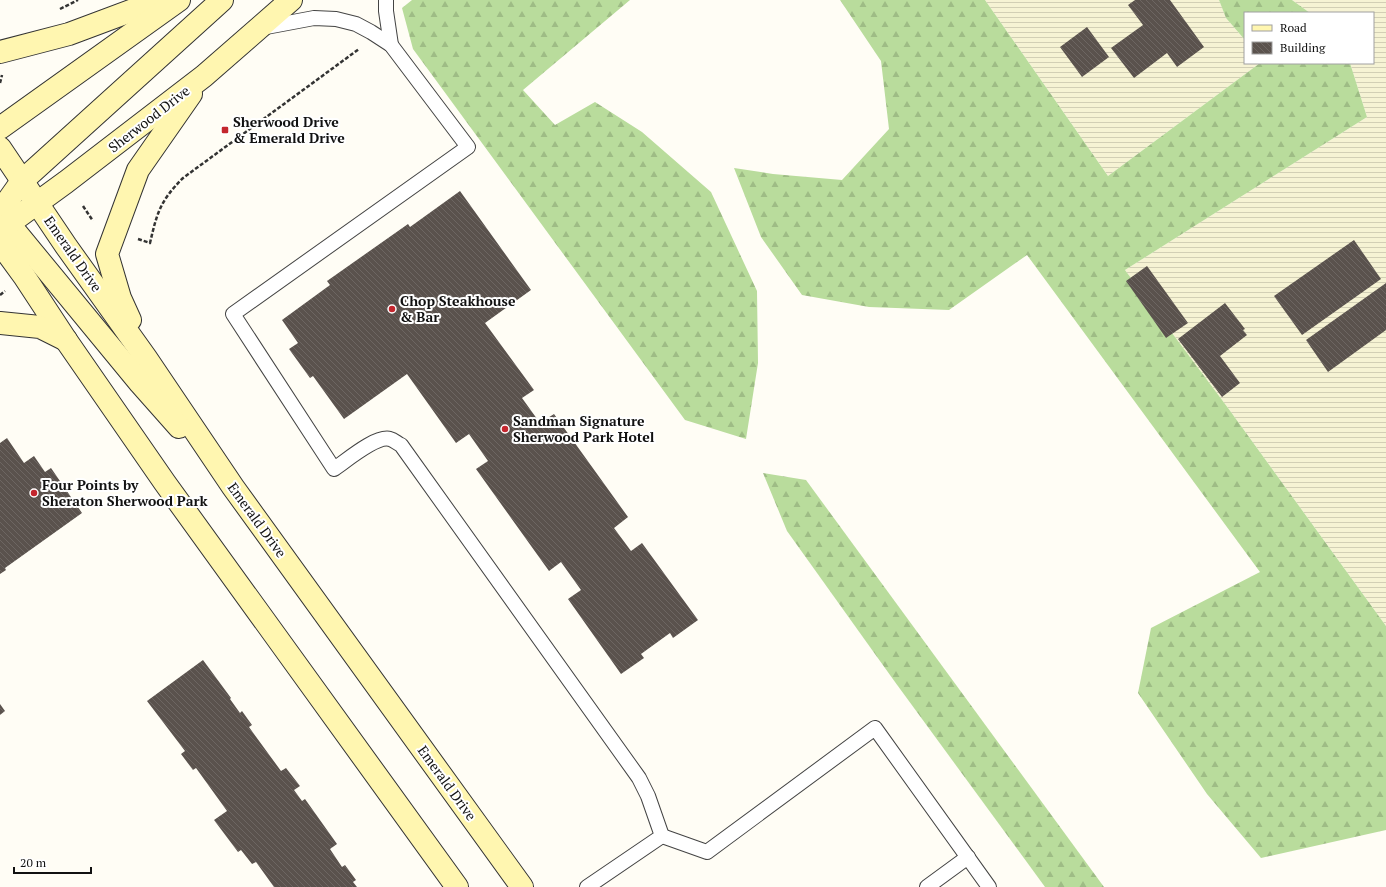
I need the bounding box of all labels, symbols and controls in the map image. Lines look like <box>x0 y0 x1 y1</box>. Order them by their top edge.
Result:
legend <box>1244 12 1374 64</box>
text: Road <box>1280 20 1307 35</box>
text: Building <box>1280 40 1326 55</box>
street label: Sherwood Drive <box>104 81 193 156</box>
place label: Sherwood Drive & Emerald Drive <box>233 112 345 147</box>
marker: Sherwood Drive & Emerald Drive <box>220 125 230 135</box>
street label: Emerald Drive <box>40 212 107 295</box>
place label: Chop Steakhouse & Bar <box>400 291 516 326</box>
marker: Chop Steakhouse & Bar <box>387 304 397 314</box>
place label: Sandman Signature Sherwood Park Hotel <box>513 411 655 446</box>
marker: Sandman Signature Sherwood Park Hotel <box>500 424 510 434</box>
place label: Four Points by Sheraton Sherwood Park <box>42 475 209 510</box>
street label: Emerald Drive <box>224 478 291 561</box>
marker: Four Points by Sheraton Sherwood Park <box>29 488 39 498</box>
street label: Emerald Drive <box>414 741 481 824</box>
scale bar <box>14 849 91 875</box>
text: 20 m <box>20 855 47 870</box>

